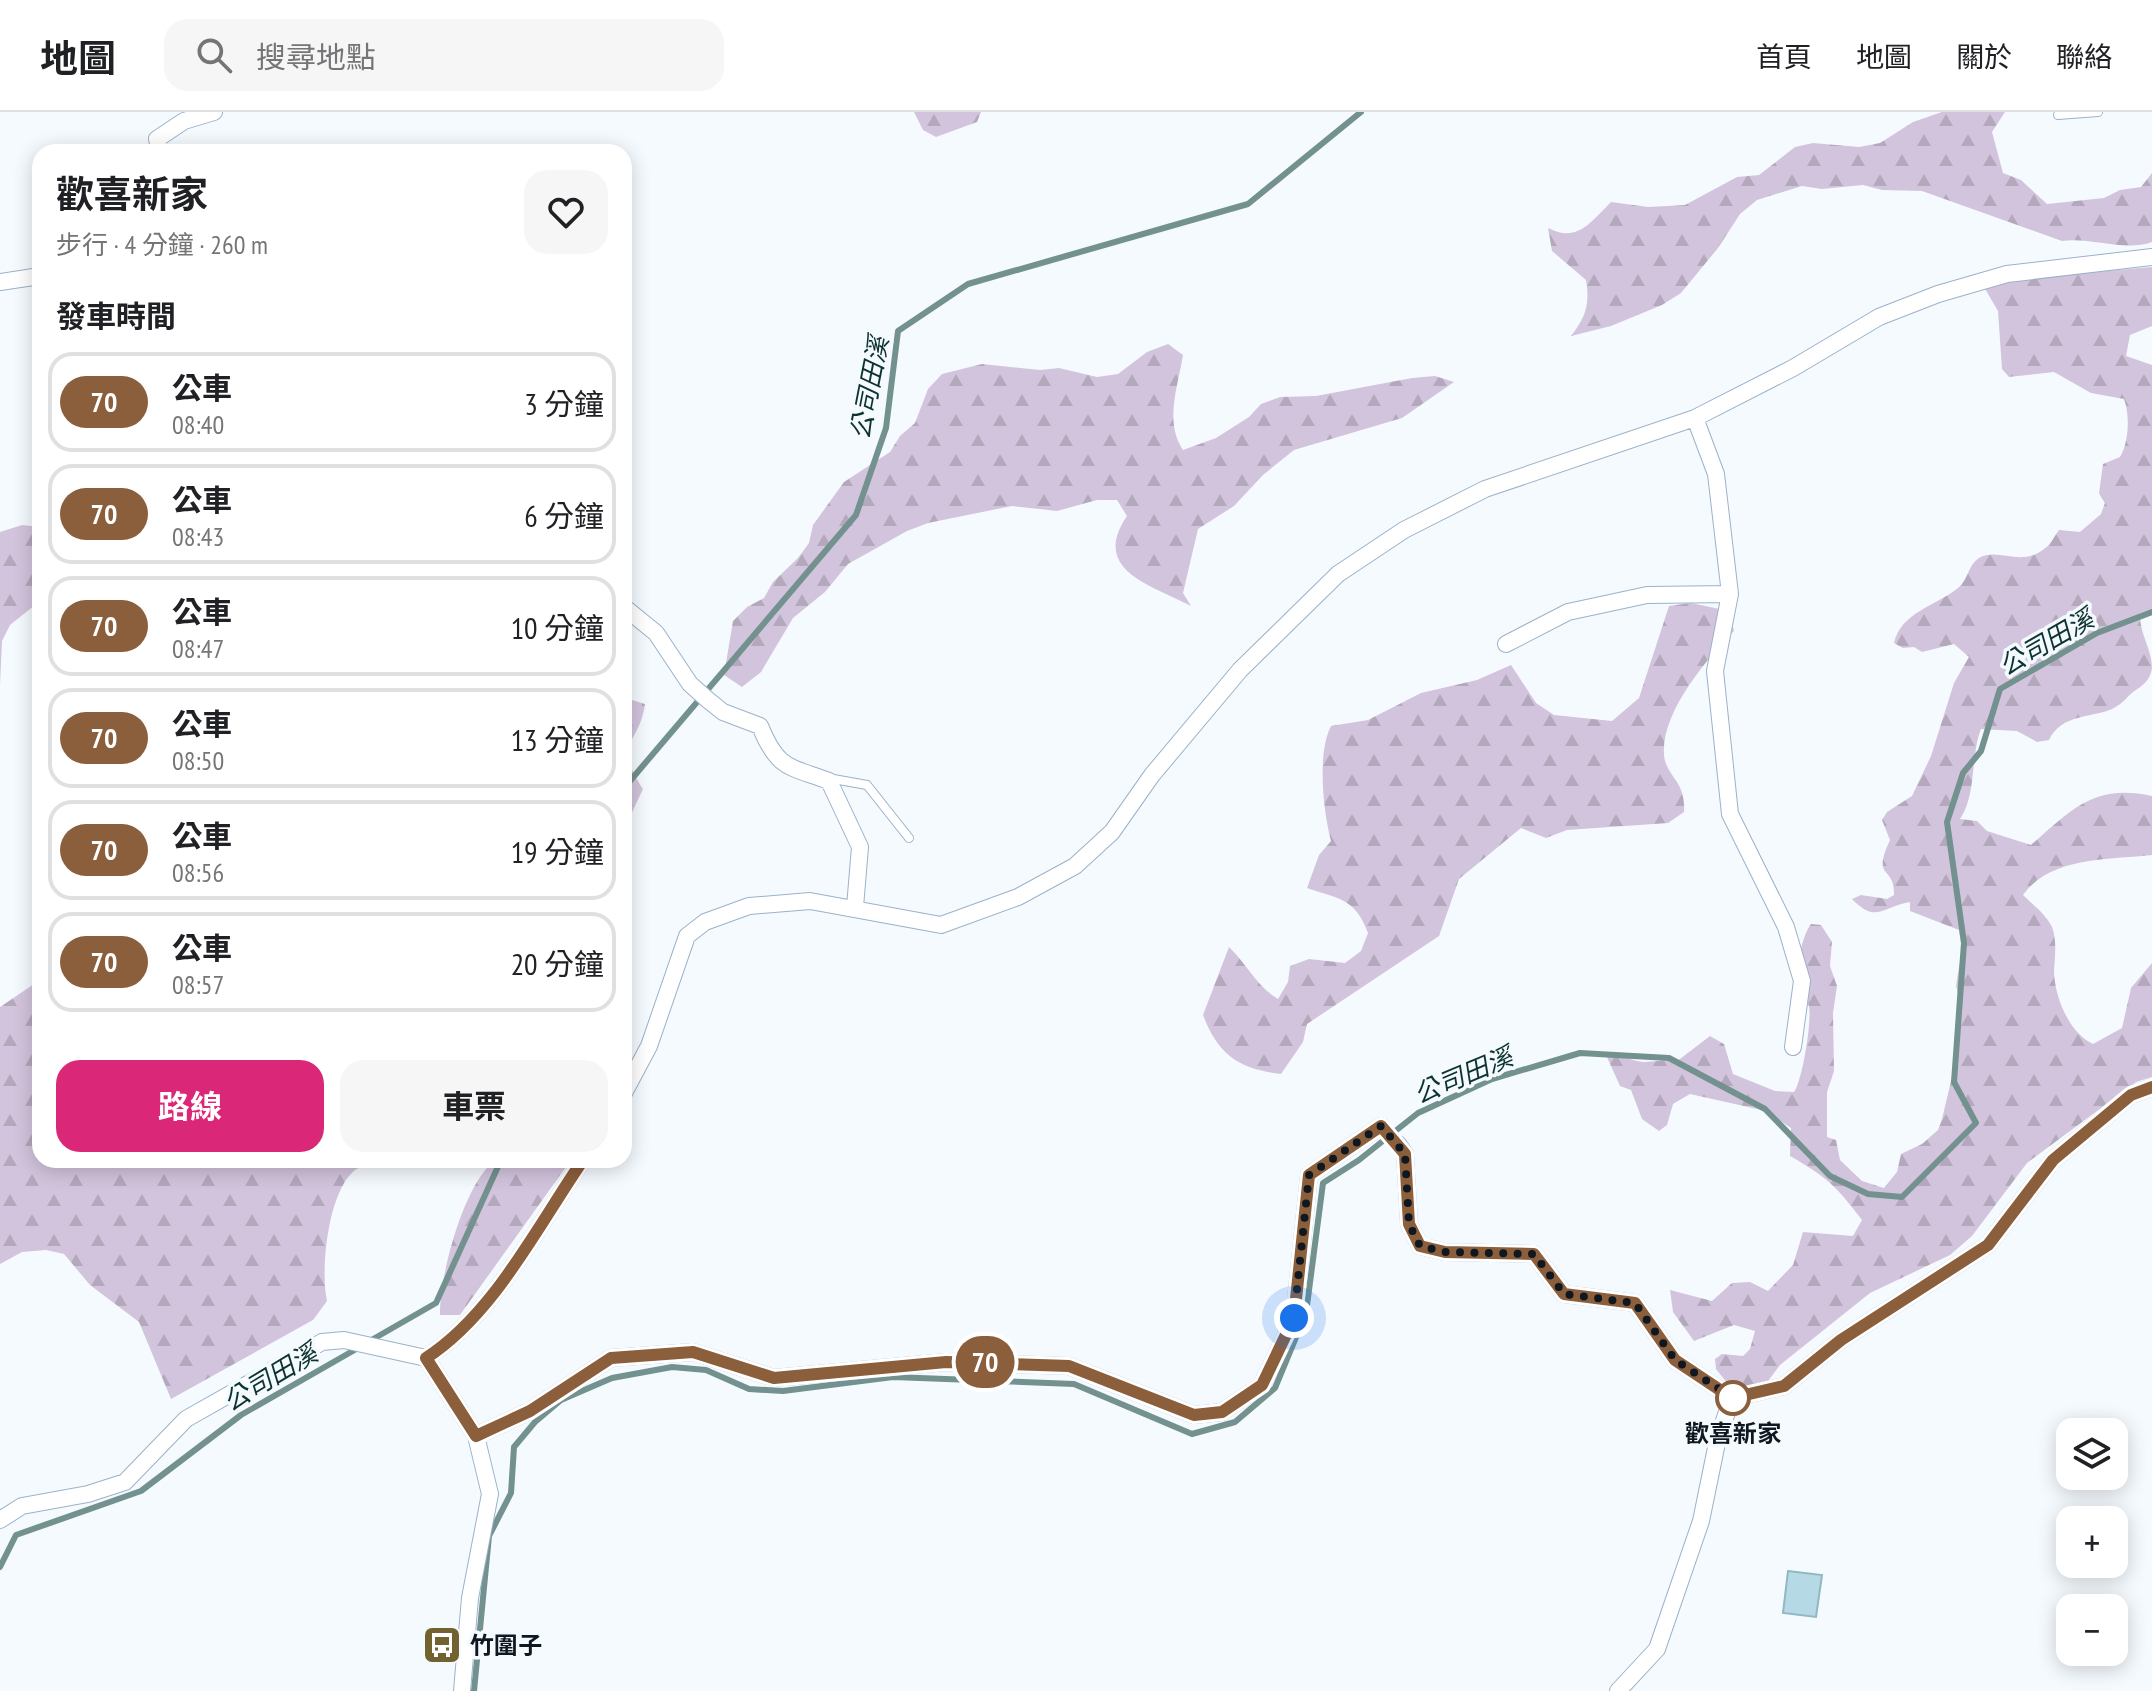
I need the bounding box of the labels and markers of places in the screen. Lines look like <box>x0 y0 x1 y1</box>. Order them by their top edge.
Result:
marker: 歡喜新家 <box>1716 1381 1750 1415</box>
place label: 歡喜新家 <box>1685 1418 1781 1449</box>
bus stop icon: 竹圍子 <box>421 1624 463 1666</box>
place label: 竹圍子 <box>470 1630 542 1661</box>

